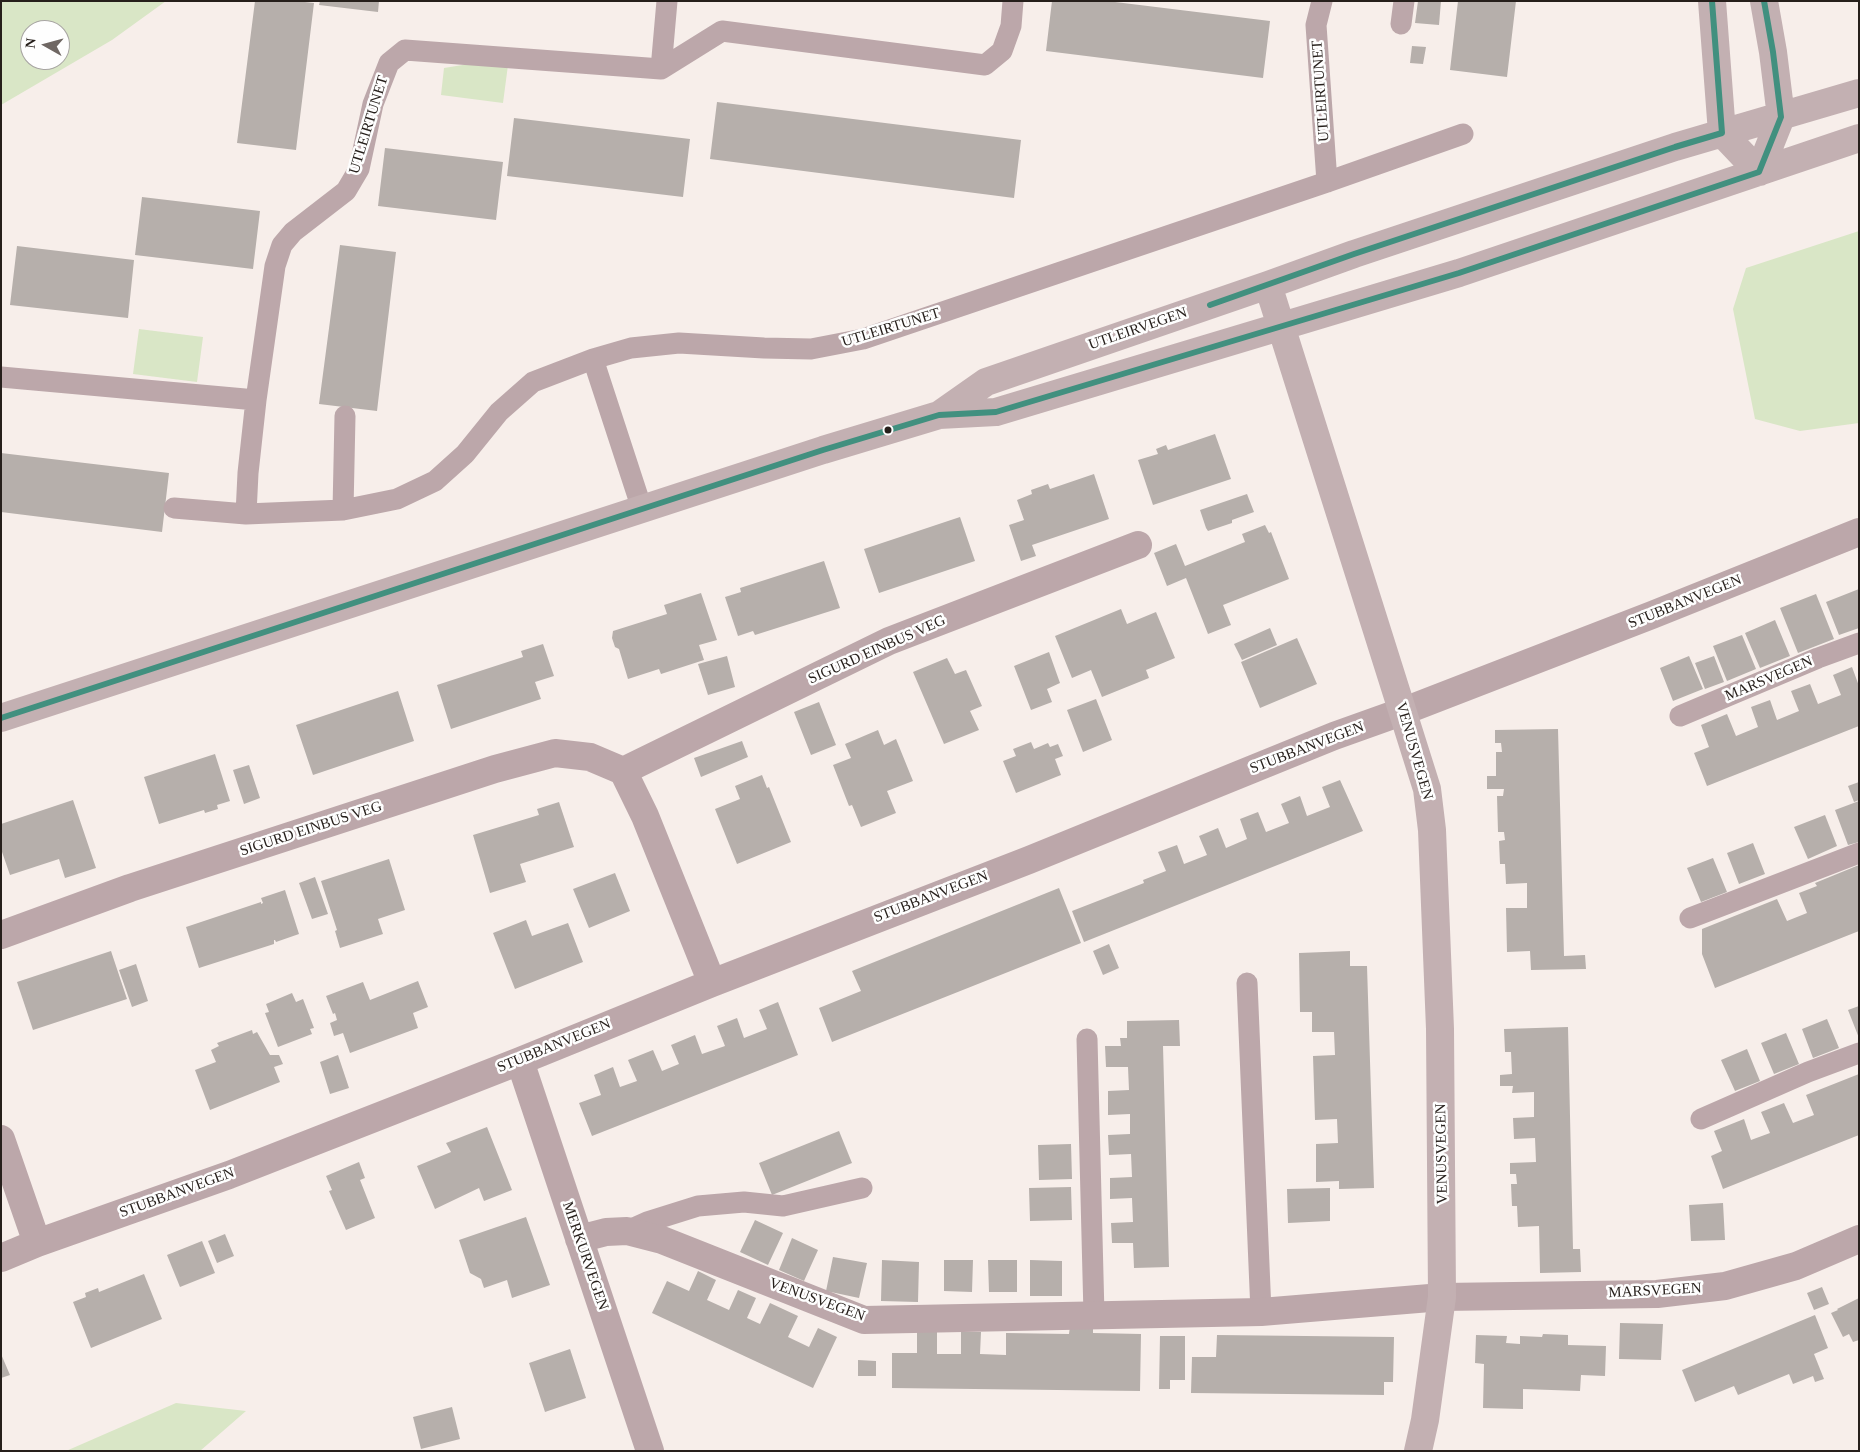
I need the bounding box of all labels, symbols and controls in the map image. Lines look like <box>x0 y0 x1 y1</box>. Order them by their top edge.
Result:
north arrow <box>20 20 70 70</box>
text: N <box>23 37 39 49</box>
street label: UTLEIRTUNET <box>1308 40 1334 142</box>
street label: UTLEIRTUNET <box>346 74 392 176</box>
street label: UTLEIRVEGEN <box>1086 304 1190 354</box>
street label: UTLEIRTUNET <box>840 305 942 351</box>
unlabelled marker <box>883 425 893 435</box>
street label: STUBBANVEGEN <box>1626 571 1744 633</box>
street label: SIGURD EINBUS VEG <box>806 612 948 688</box>
street label: MARSVEGEN <box>1723 652 1815 706</box>
street label: VENUSVEGEN <box>1391 700 1437 802</box>
street label: STUBBANVEGEN <box>1247 718 1367 778</box>
street label: SIGURD EINBUS VEG <box>238 798 384 860</box>
street label: STUBBANVEGEN <box>871 867 991 927</box>
street label: STUBBANVEGEN <box>495 1015 613 1077</box>
street label: VENUSVEGEN <box>1432 1103 1452 1205</box>
street label: STUBBANVEGEN <box>117 1164 237 1222</box>
street label: MERKURVEGEN <box>558 1199 612 1313</box>
street label: VENUSVEGEN <box>767 1274 867 1326</box>
street label: MARSVEGEN <box>1608 1280 1702 1302</box>

